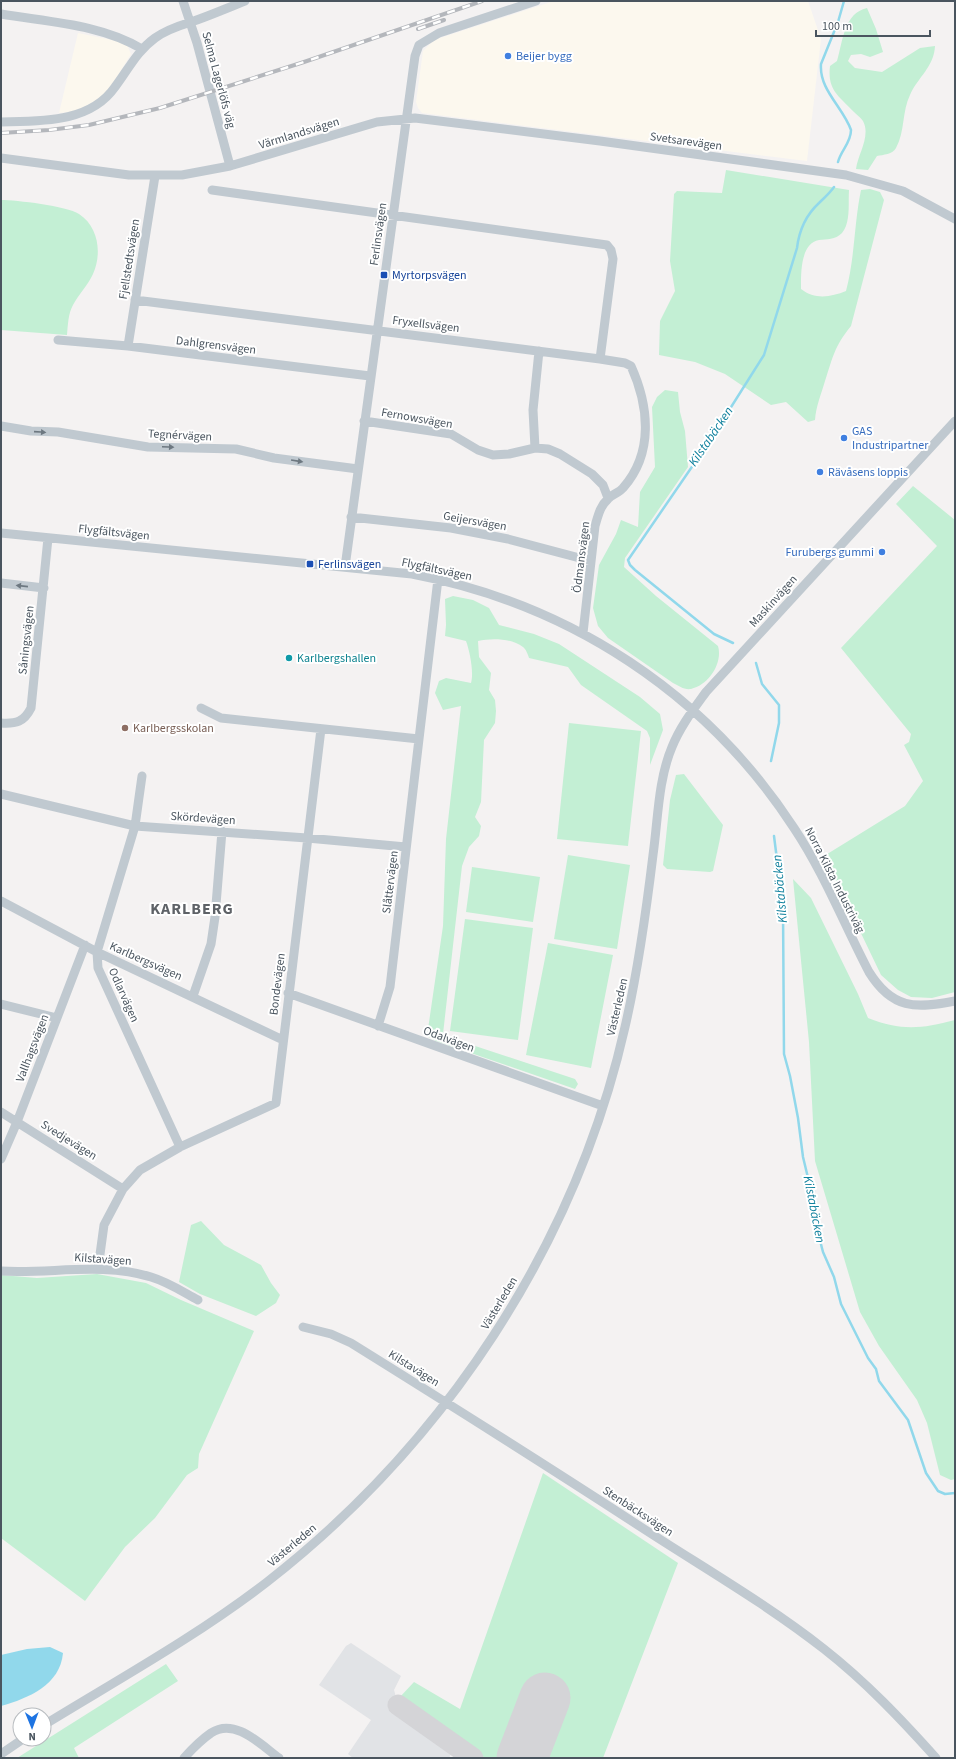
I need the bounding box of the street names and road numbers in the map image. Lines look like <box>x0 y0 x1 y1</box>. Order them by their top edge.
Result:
street label: Selma Lagerlöfs väg <box>197 30 240 130</box>
street label: Värmlandsvägen <box>257 113 341 154</box>
street label: Svetsarevägen <box>649 128 723 155</box>
street label: Ferlinsvägen <box>366 202 391 267</box>
street label: Fjellstedtsvägen <box>115 218 144 300</box>
street label: Fryxellsvägen <box>391 312 461 337</box>
street label: Dahlgrensvägen <box>175 332 257 359</box>
street label: Fernowsvägen <box>380 404 454 433</box>
street label: Tegnérvägen <box>147 425 213 446</box>
street label: Geijersvägen <box>442 508 508 535</box>
street label: Flygfältsvägen <box>77 520 151 545</box>
street label: Ödmansvägen <box>569 520 594 594</box>
street label: Flygfältsvägen <box>400 554 474 585</box>
street label: Maskinvägen <box>745 571 801 631</box>
street label: Såningsvägen <box>14 605 39 675</box>
street label: Skördevägen <box>170 808 236 829</box>
street label: Norra Kilsta Industriväg <box>800 824 869 936</box>
street label: Slåttervägen <box>378 850 403 915</box>
street label: Karlbergsvägen <box>107 938 185 985</box>
street label: Bondevägen <box>265 952 290 1016</box>
street label: Odlarvägen <box>104 965 143 1025</box>
street label: Västerleden <box>603 976 632 1038</box>
street label: Vallhagsvägen <box>12 1012 53 1085</box>
street label: Odalvägen <box>421 1022 477 1057</box>
street label: Svedjevägen <box>37 1116 100 1164</box>
street label: Kilstavägen <box>74 1249 132 1270</box>
street label: Västerleden <box>477 1274 522 1333</box>
street label: Kilstavägen <box>385 1346 443 1391</box>
street label: Stenbäcksvägen <box>599 1482 676 1541</box>
street label: Västerleden <box>264 1520 320 1571</box>

